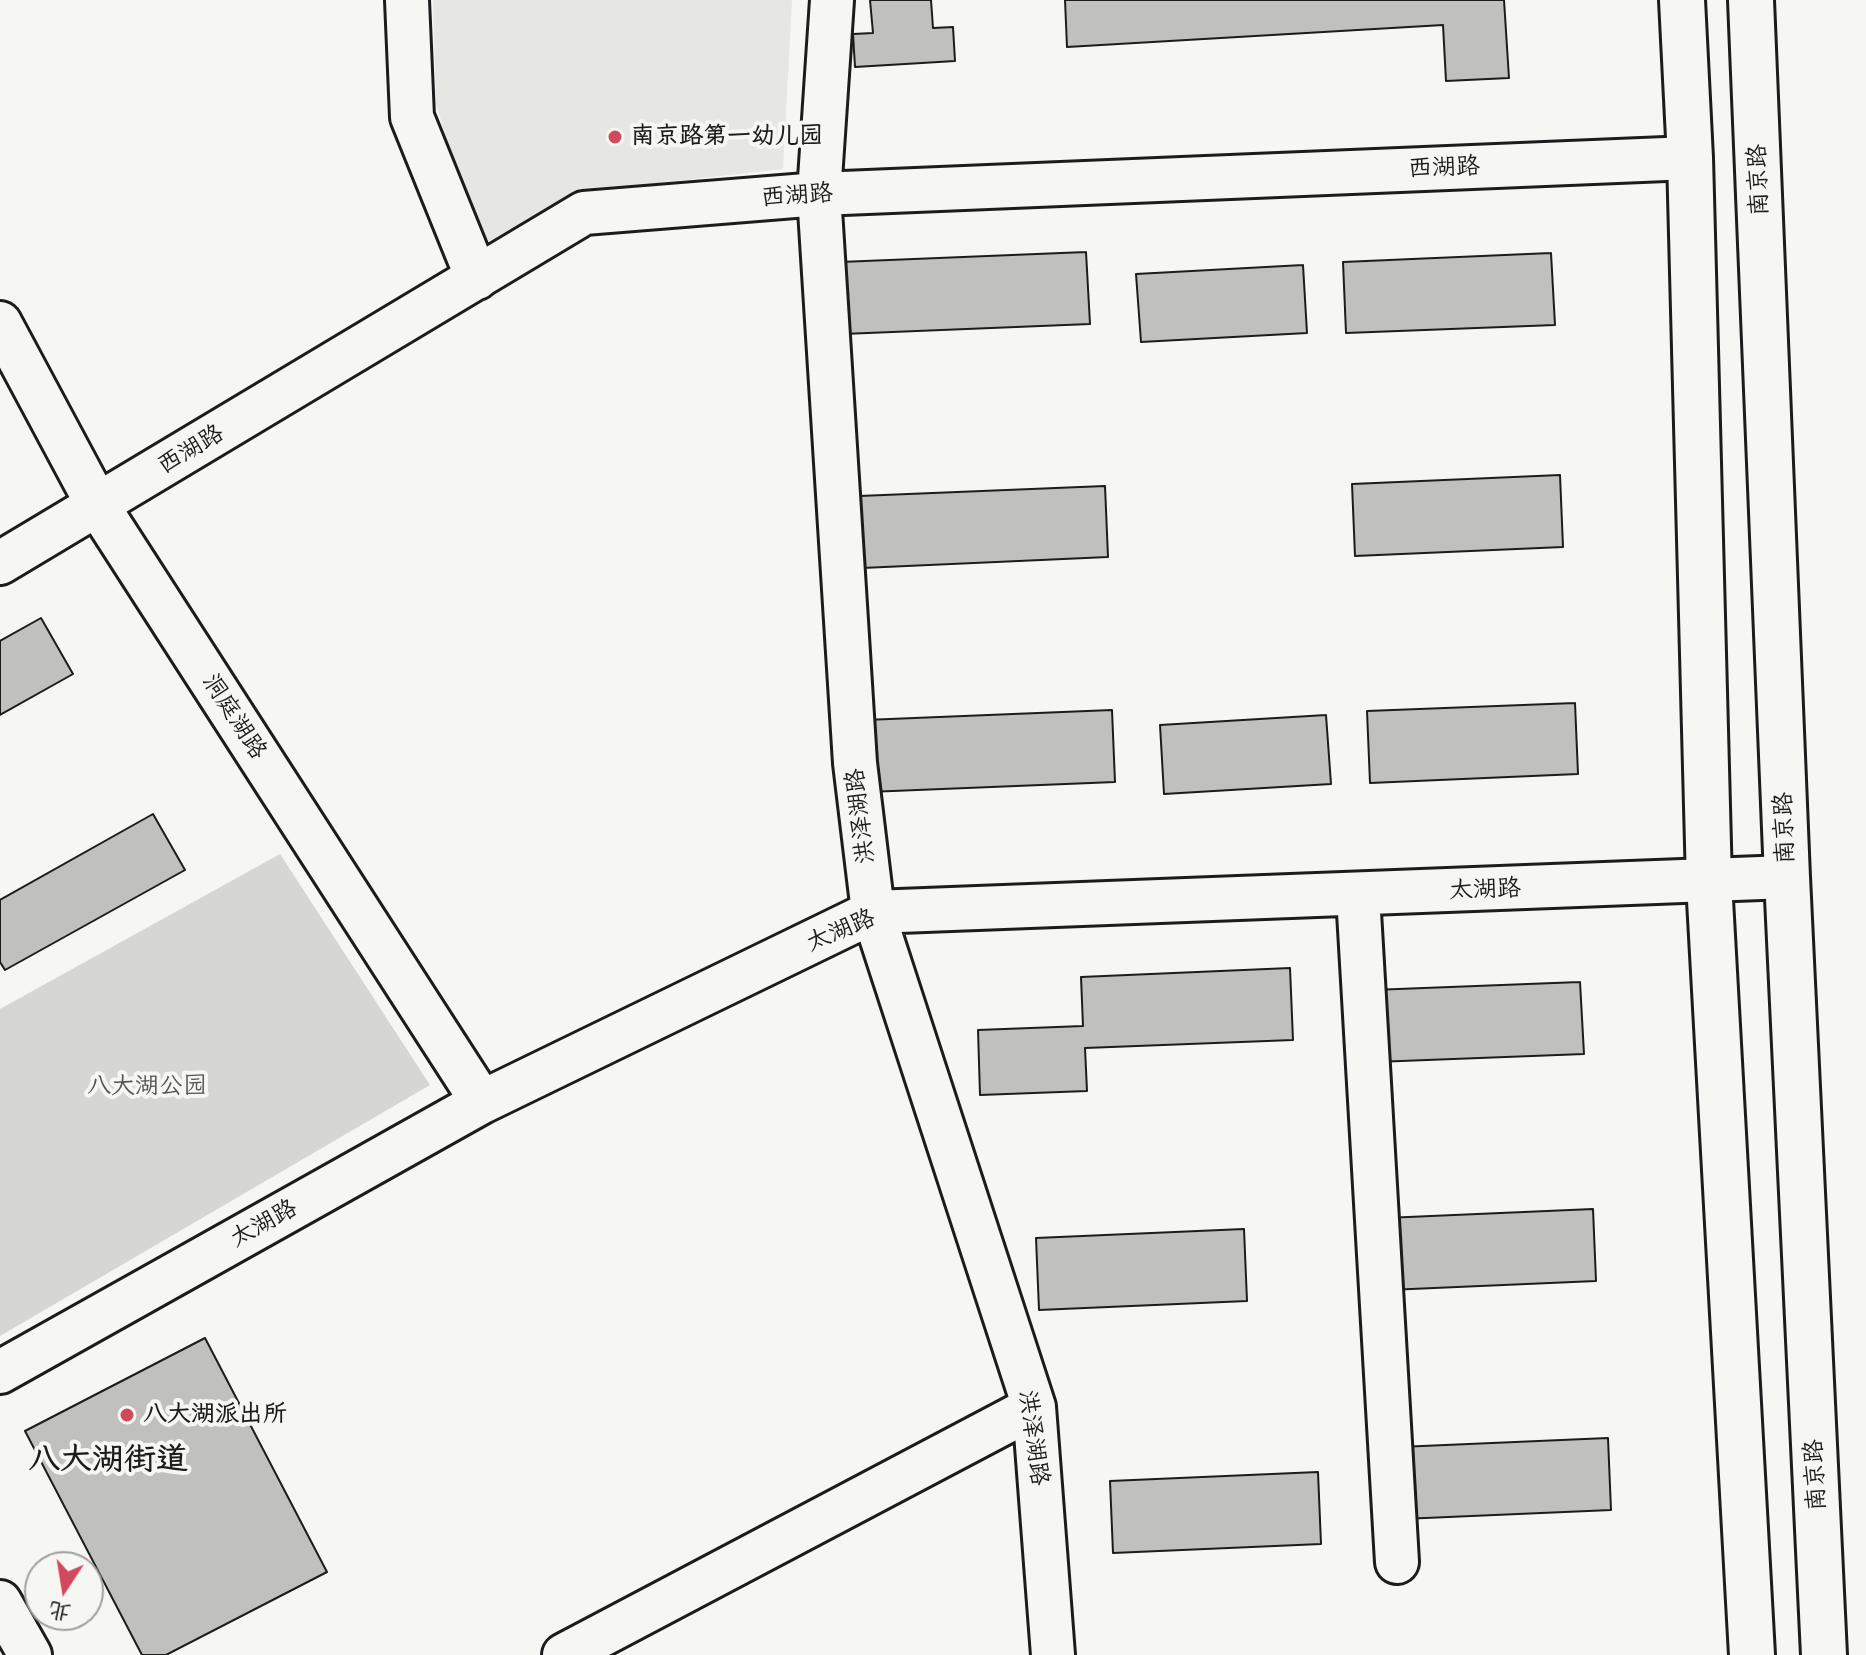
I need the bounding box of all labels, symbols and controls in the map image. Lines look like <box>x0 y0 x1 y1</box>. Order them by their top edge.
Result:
place label: 南京路第一幼儿园 <box>631 123 823 151</box>
marker: 南京路第一幼儿园 <box>606 128 624 146</box>
street label: 南京路 <box>1743 144 1775 216</box>
street label: 西湖路 <box>1408 152 1480 184</box>
street label: 西湖路 <box>760 179 834 213</box>
street label: 西湖路 <box>153 419 229 481</box>
street label: 洞庭湖路 <box>196 669 272 765</box>
street label: 洪泽湖路 <box>841 767 881 865</box>
street label: 南京路 <box>1769 792 1801 864</box>
street label: 太湖路 <box>1449 874 1521 906</box>
street label: 太湖路 <box>802 904 880 958</box>
park label: 八大湖公园 <box>87 1073 207 1101</box>
street label: 太湖路 <box>226 1194 302 1254</box>
street label: 洪泽湖路 <box>1012 1388 1054 1488</box>
place label: 八大湖派出所 <box>143 1401 287 1429</box>
marker: 八大湖派出所 <box>118 1406 136 1424</box>
street label: 南京路 <box>1800 1438 1832 1512</box>
district label: 八大湖街道 <box>28 1441 188 1479</box>
north arrow <box>24 1551 104 1631</box>
text: 北 <box>46 1596 73 1629</box>

